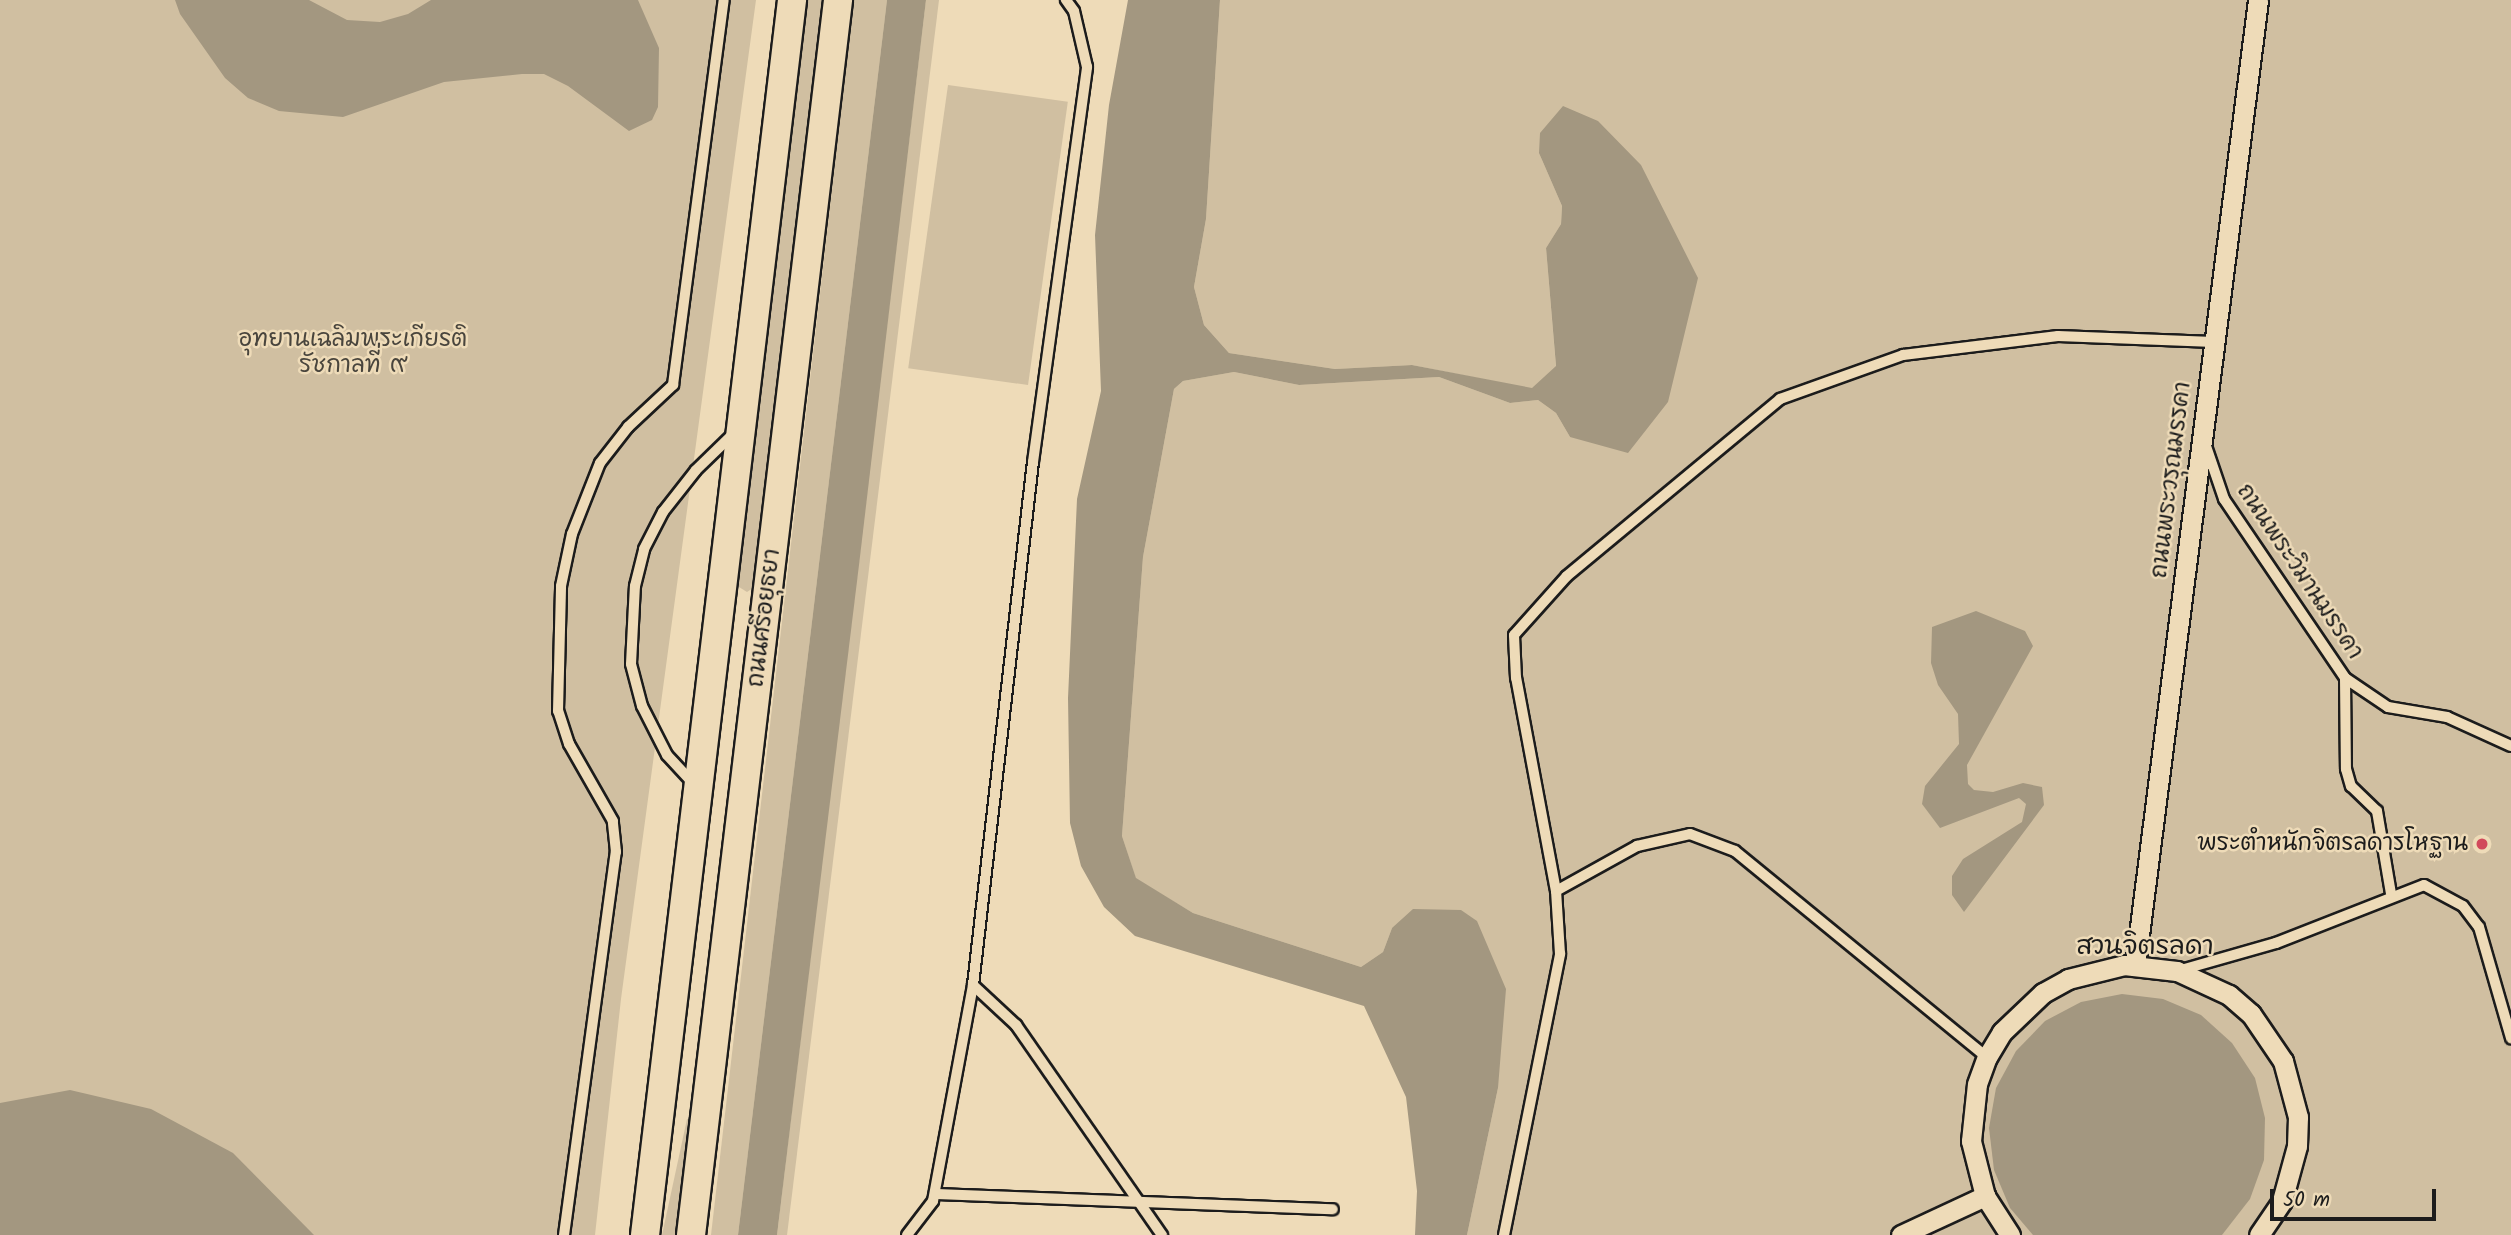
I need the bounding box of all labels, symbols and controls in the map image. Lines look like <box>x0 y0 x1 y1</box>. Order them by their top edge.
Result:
park label: อุทยานเฉลิมพระเกียรติ รัชกาลที่ ๙ <box>239 326 467 380</box>
street label: ถนนพระวรุณมรรคา <box>2146 380 2198 580</box>
street label: ถนนพระวิมานมรรคา <box>2230 479 2368 665</box>
street label: ถนนศรีอยุธยา <box>743 547 787 689</box>
place label: พระตำหนักจิตรลดารโหฐาน <box>2197 830 2468 858</box>
marker: พระตำหนักจิตรลดารโหฐาน <box>2474 836 2490 852</box>
district label: สวนจิตรลดา <box>2076 932 2214 964</box>
scale bar <box>2273 1176 2439 1220</box>
text: 50 m <box>2283 1184 2330 1217</box>

